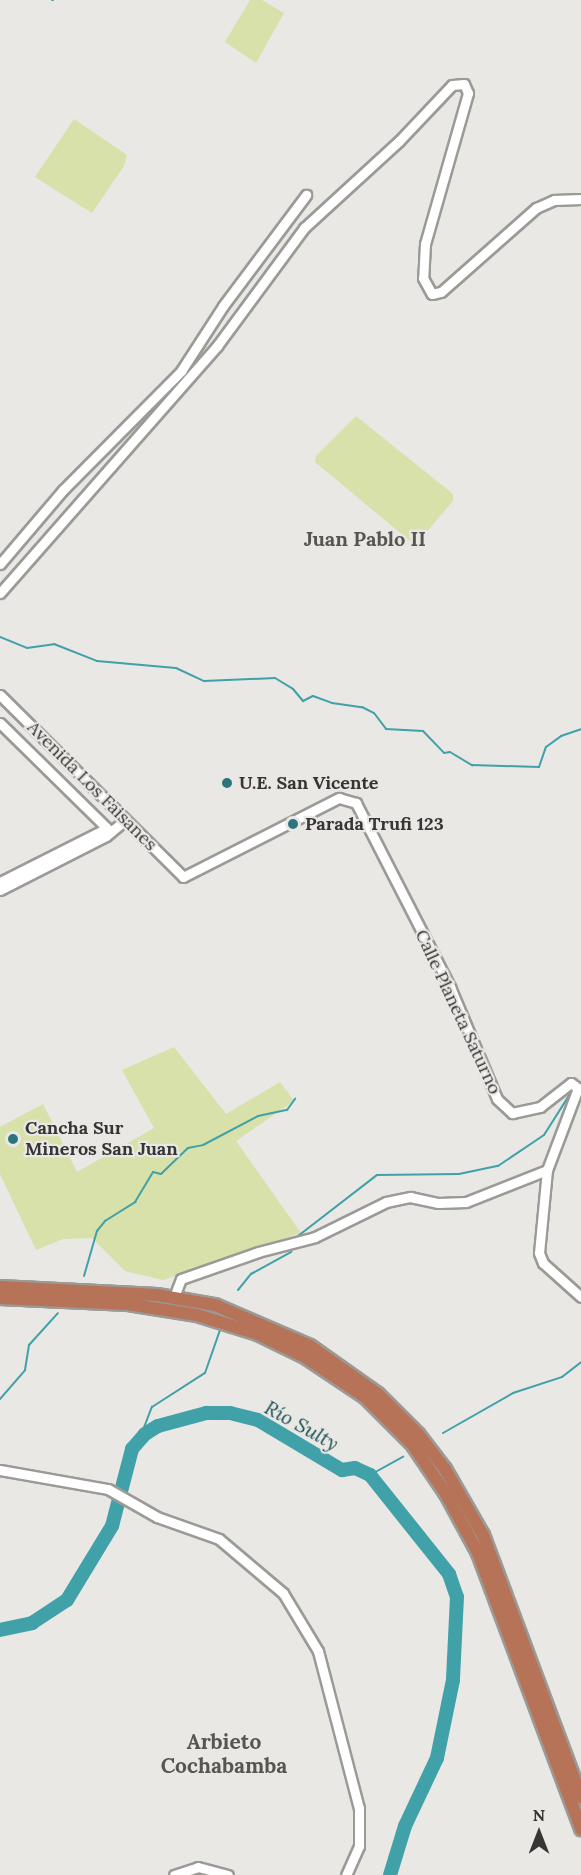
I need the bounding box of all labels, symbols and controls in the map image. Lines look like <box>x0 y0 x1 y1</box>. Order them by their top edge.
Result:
district label: Juan Pablo II <box>304 526 426 550</box>
street label: Avenida Los Faisanes <box>23 717 161 855</box>
place label: U.E. San Vicente <box>239 772 379 794</box>
marker: U.E. San Vicente <box>220 776 234 790</box>
place label: Parada Trufi 123 <box>305 813 444 835</box>
marker: Parada Trufi 123 <box>286 817 300 831</box>
street label: Calle Planeta Saturno <box>410 926 506 1098</box>
place label: Cancha Sur Mineros San Juan <box>25 1118 178 1160</box>
marker: Cancha Sur Mineros San Juan <box>6 1132 20 1146</box>
water label: Río Sulty <box>261 1395 343 1455</box>
district label: Arbieto Cochabamba <box>161 1729 287 1779</box>
north arrow <box>509 1803 569 1863</box>
text: N <box>533 1805 545 1825</box>

